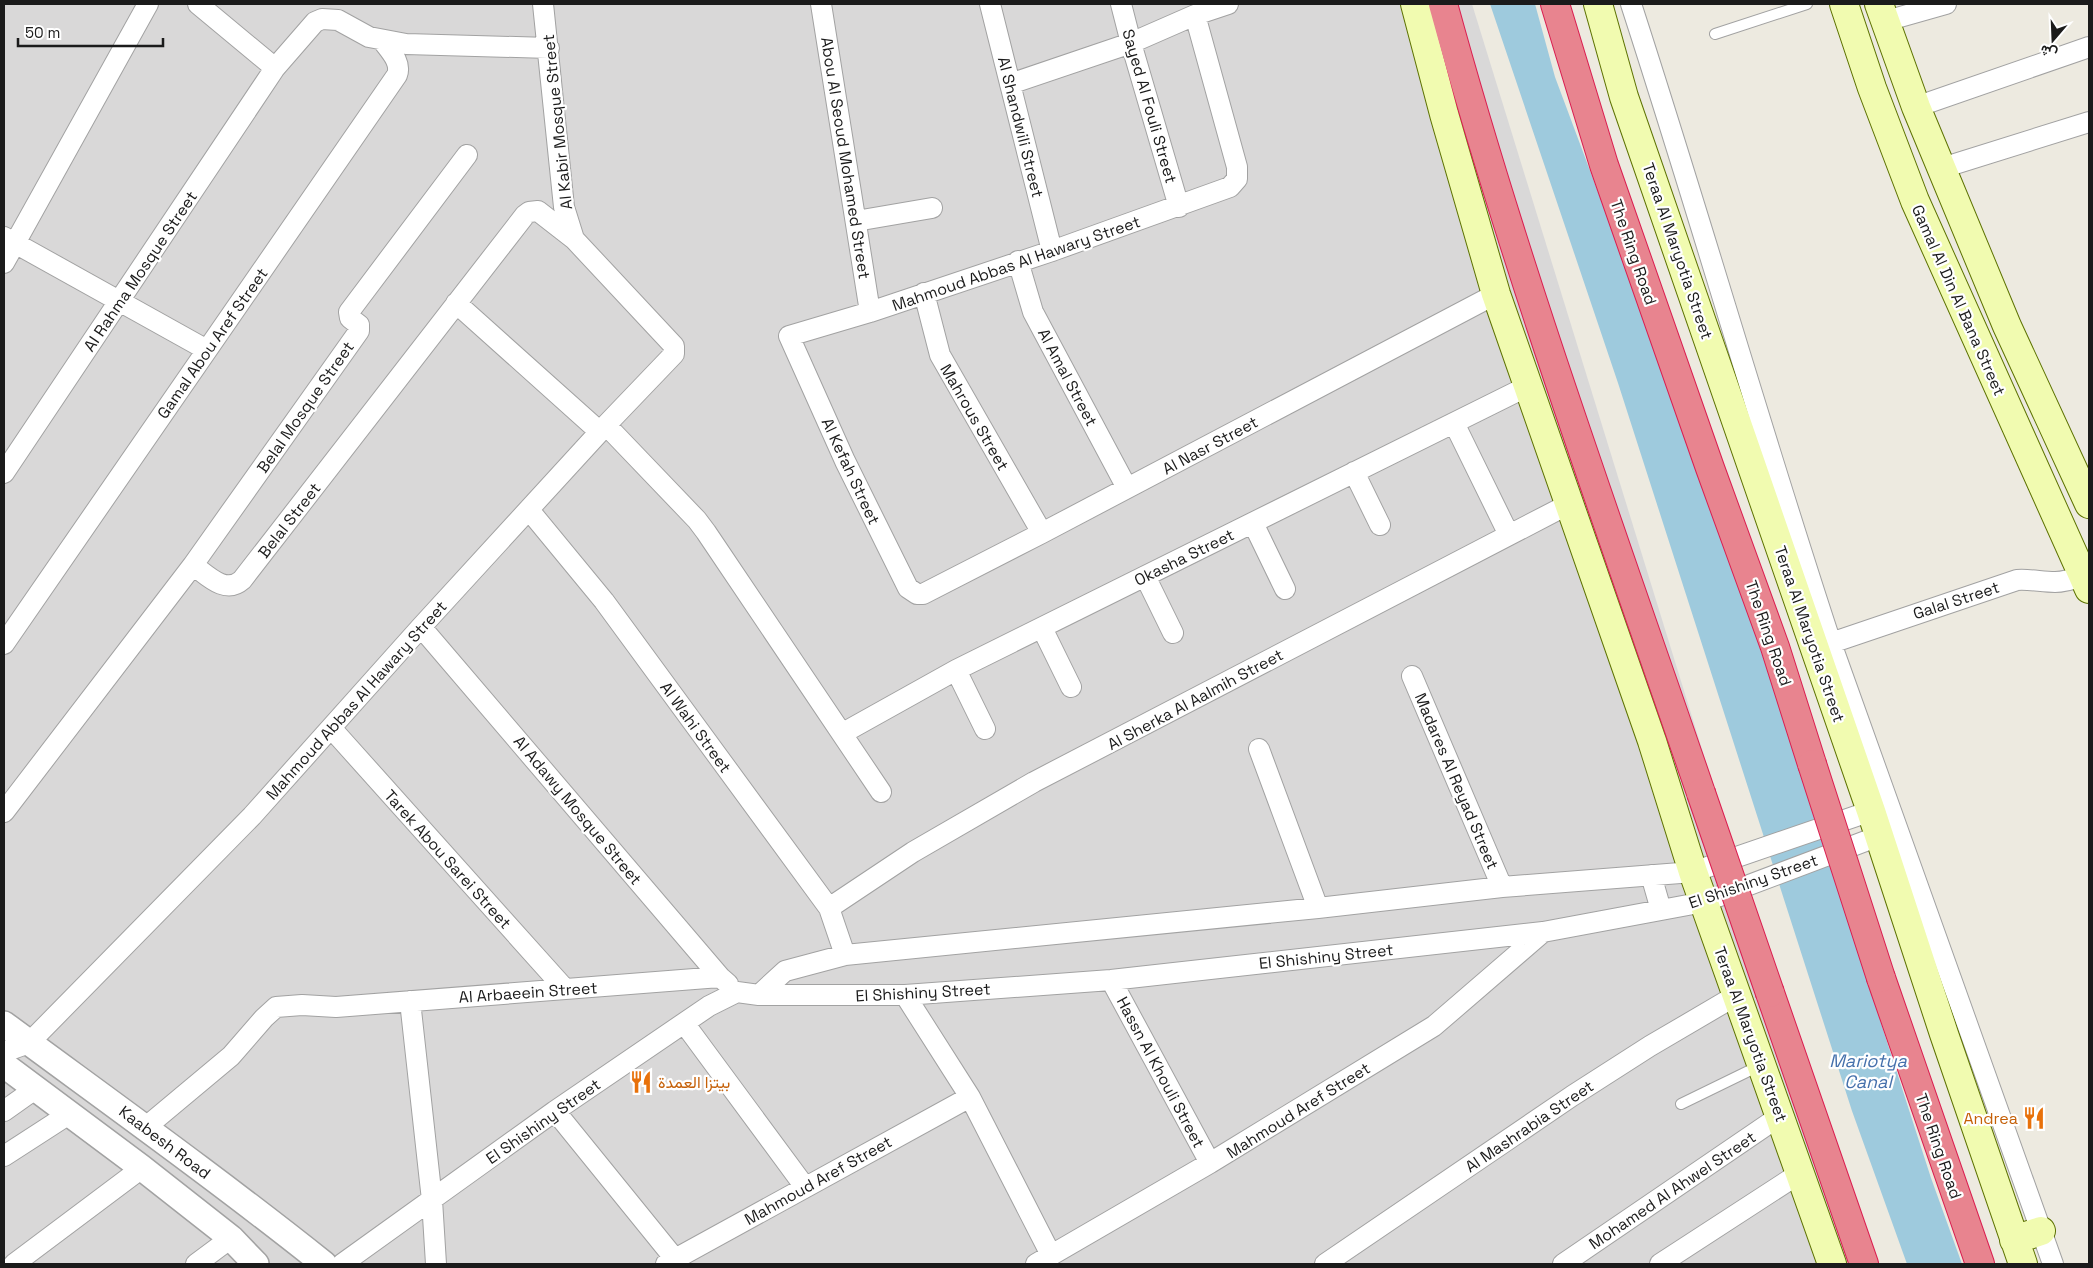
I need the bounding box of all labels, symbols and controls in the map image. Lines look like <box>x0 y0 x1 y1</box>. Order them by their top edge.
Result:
scale bar <box>18 15 162 47</box>
north arrow <box>2028 15 2078 65</box>
text: 50 m <box>25 23 60 42</box>
street label: Sayed Al Fouli Street <box>1117 27 1182 186</box>
street label: Al Kabir Mosque Street <box>538 33 577 211</box>
street label: Abou Al Seoud Mohamed Street <box>816 36 875 281</box>
text: ش <box>2038 41 2060 64</box>
street label: Al Shandwili Street <box>993 54 1048 200</box>
street label: Teraa Al Maryotia Street <box>1637 160 1718 342</box>
street label: Al Rahma Mosque Street <box>79 187 202 356</box>
street label: The Ring Road <box>1606 197 1661 308</box>
street label: Gamal Al Din Al Bana Street <box>1907 201 2010 399</box>
street label: Mahmoud Abbas Al Hawary Street <box>889 211 1143 316</box>
street label: Gamal Abou Aref Street <box>152 264 273 423</box>
street label: Al Amal Street <box>1033 325 1102 430</box>
street label: Belal Mosque Street <box>252 337 359 477</box>
street label: Mahrous Street <box>936 360 1014 474</box>
street label: Al Nasr Street <box>1159 411 1262 479</box>
street label: Al Kefah Street <box>817 414 884 528</box>
street label: Belal Street <box>253 478 325 562</box>
street label: Okasha Street <box>1131 524 1238 591</box>
street label: Teraa Al Maryotia Street <box>1769 543 1850 725</box>
street label: Galal Street <box>1910 577 2002 624</box>
street label: The Ring Road <box>1741 578 1796 689</box>
street label: Mahmoud Abbas Al Hawary Street <box>261 596 452 804</box>
street label: Al Sherka Al Aalmih Street <box>1104 644 1287 755</box>
street label: Al Wahi Street <box>655 678 736 777</box>
street label: Madares Al Reyad Street <box>1410 690 1503 873</box>
street label: Al Adawy Mosque Street <box>509 731 646 889</box>
street label: Tarek Abou Sarei Street <box>380 785 516 933</box>
street label: El Shishiny Street <box>1686 850 1820 913</box>
street label: El Shishiny Street <box>1258 939 1394 974</box>
street label: Teraa Al Maryotia Street <box>1709 943 1792 1125</box>
street label: Al Arbaeein Street <box>458 977 598 1008</box>
street label: El Shishiny Street <box>855 978 991 1007</box>
street label: Hassn Al Khouli Street <box>1112 993 1209 1152</box>
water label: Mariotya Canal <box>1829 1049 1907 1093</box>
street label: Mahmoud Aref Street <box>1222 1058 1374 1163</box>
restaurant icon: بيتزا العمدة <box>628 1069 654 1095</box>
place label: بيتزا العمدة <box>658 1072 730 1093</box>
street label: El Shishiny Street <box>482 1074 605 1169</box>
street label: Al Mashrabia Street <box>1461 1076 1598 1177</box>
street label: The Ring Road <box>1911 1091 1966 1202</box>
street label: Kaabesh Road <box>115 1101 215 1184</box>
restaurant icon: Andrea <box>2021 1105 2047 1131</box>
place label: Andrea <box>1963 1108 2018 1129</box>
street label: Mohamed Al Ahwel Street <box>1585 1127 1760 1254</box>
street label: Mahmoud Aref Street <box>741 1131 896 1230</box>

